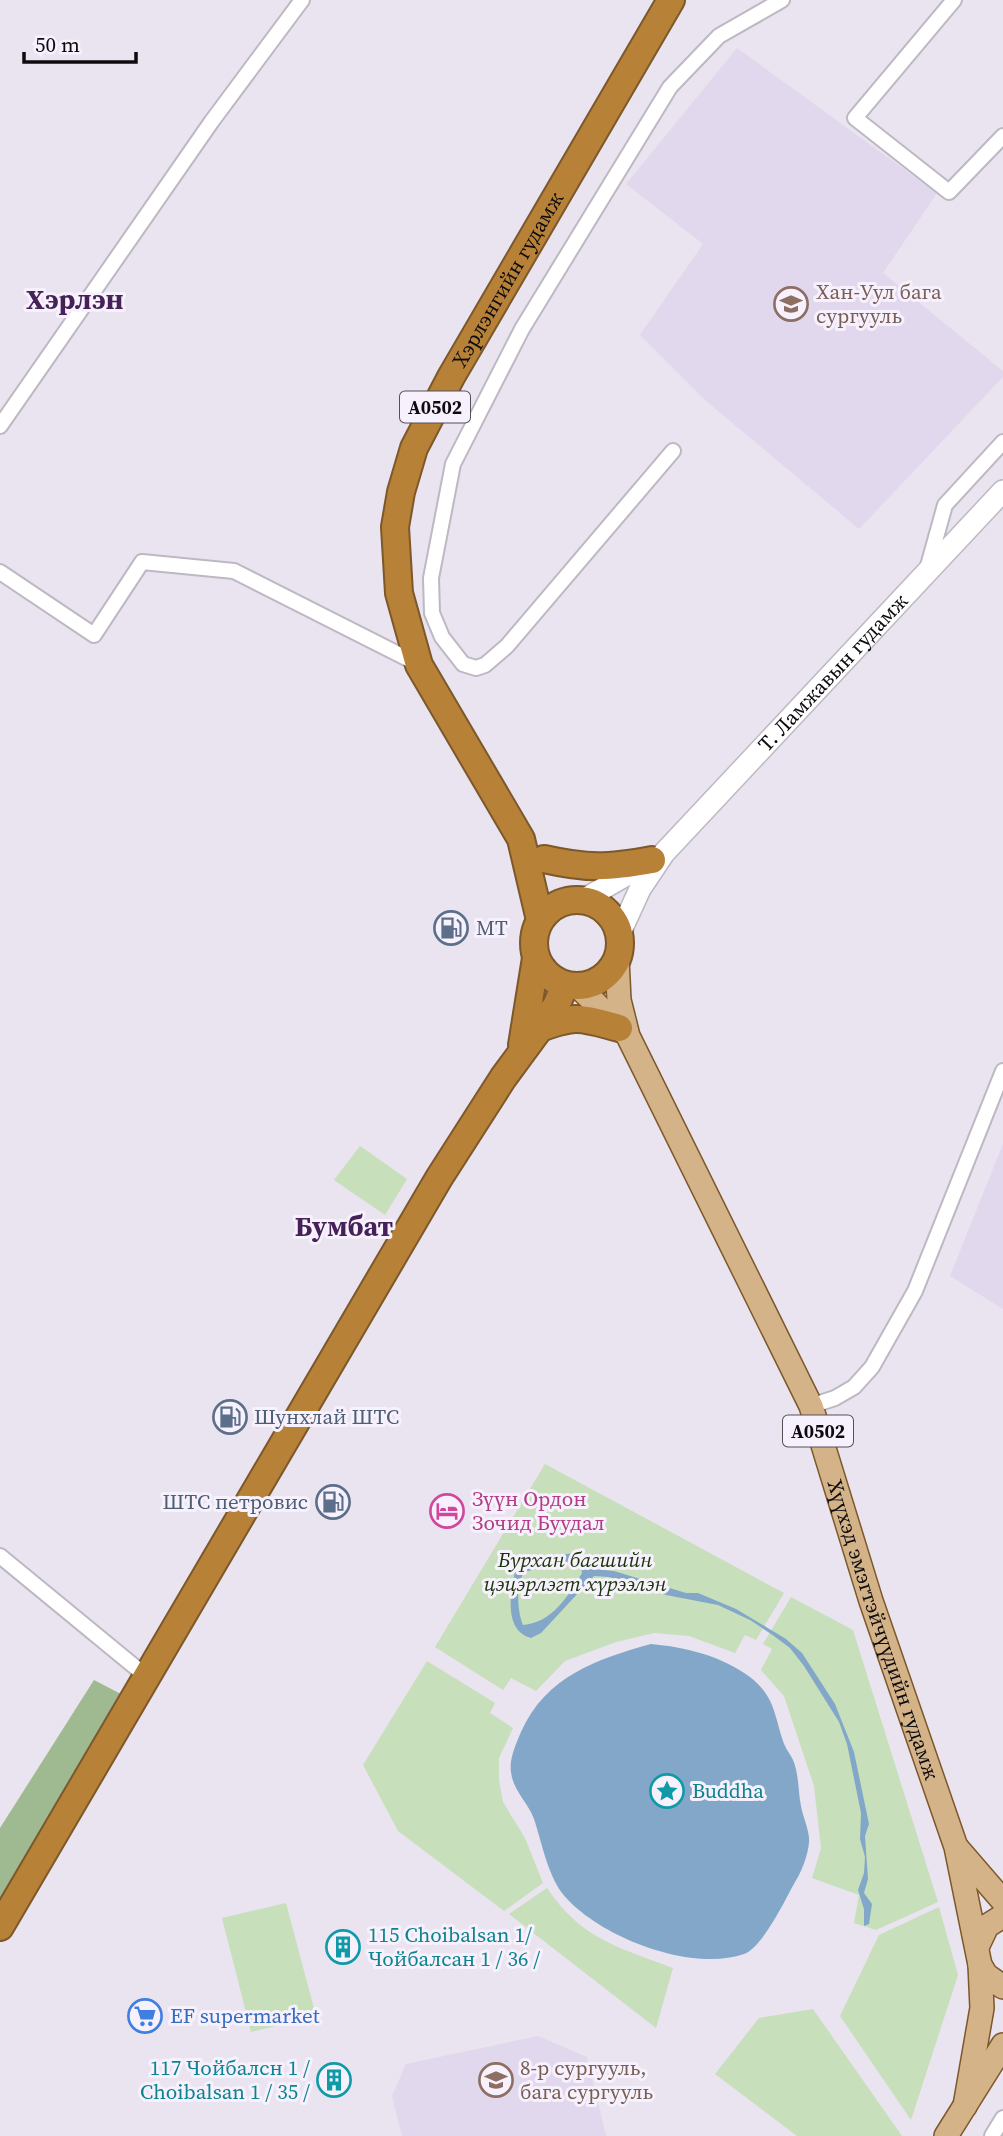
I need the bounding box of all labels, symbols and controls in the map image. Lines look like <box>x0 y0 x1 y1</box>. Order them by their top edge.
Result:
scale bar <box>24 21 136 65</box>
text: 50 m <box>35 30 80 59</box>
street label: Хэрлэнгийн гудамж <box>445 186 570 372</box>
place label: Хан-Уул бага сургууль <box>816 277 942 330</box>
district label: Хэрлэн <box>26 280 124 318</box>
school or university icon: Хан-Уул бага сургууль <box>772 285 810 323</box>
road number: A0502 <box>400 392 470 422</box>
street label: Т. Ламжавын гудамж <box>751 587 914 758</box>
fuel station icon: MT <box>432 909 470 947</box>
place label: MT <box>476 913 508 942</box>
district label: Бумбат <box>295 1207 393 1245</box>
fuel station icon: Шунхлай ШТС <box>211 1398 249 1436</box>
place label: Шунхлай ШТС <box>254 1402 399 1431</box>
road number: A0502 <box>783 1415 853 1446</box>
street label: Хүүхэд эмэгтэйчүүдийн гудамж <box>820 1476 947 1784</box>
fuel station icon: ШТС петровис <box>314 1483 352 1521</box>
place label: Зүүн Ордон Зочид Буудал <box>472 1484 605 1537</box>
place label: ШТС петровис <box>163 1487 308 1516</box>
hotel icon: Зүүн Ордон Зочид Буудал <box>428 1492 466 1530</box>
park label: Бурхан багшийн цэцэрлэгт хүрээлэн <box>483 1545 667 1598</box>
place icon: Buddha <box>648 1772 686 1810</box>
place label: Buddha <box>692 1776 764 1805</box>
place label: 115 Choibalsan 1/ Чойбалсан 1 / 36 / <box>368 1920 540 1973</box>
building icon: 115 Choibalsan 1/ Чойбалсан 1 / 36 / <box>324 1928 362 1966</box>
supermarket icon: EF supermarket <box>126 1997 164 2035</box>
place label: EF supermarket <box>170 2001 320 2030</box>
place label: 117 Чойбалсн 1 / Choibalsan 1 / 35 / <box>140 2053 310 2106</box>
place label: 8-р сургууль, бага сургууль <box>520 2053 653 2106</box>
building icon: 117 Чойбалсн 1 / Choibalsan 1 / 35 / <box>315 2061 353 2099</box>
school or university icon: 8-р сургууль, бага сургууль <box>477 2061 515 2099</box>

